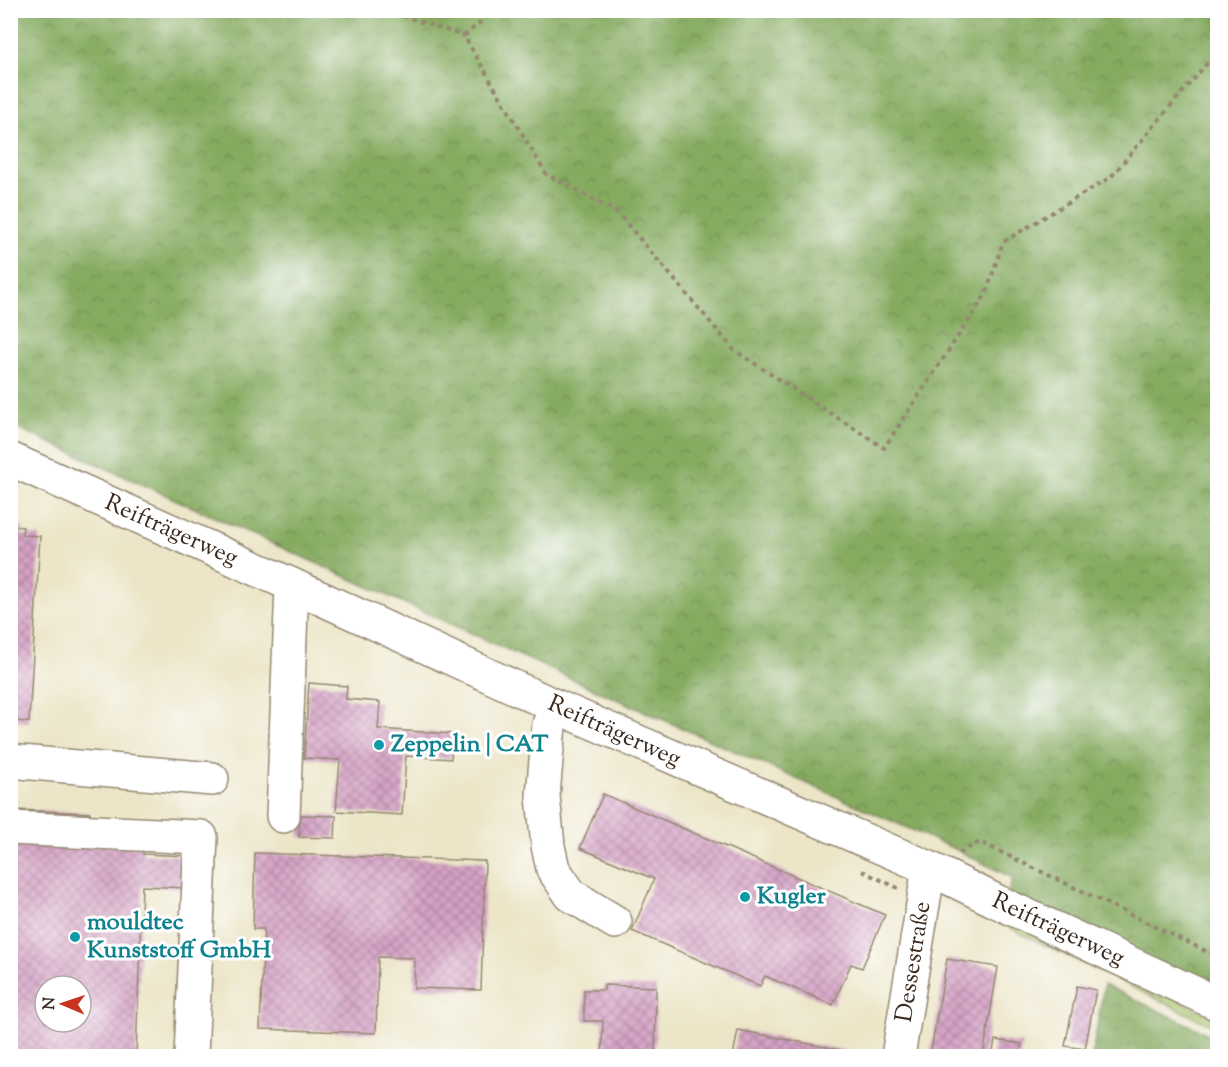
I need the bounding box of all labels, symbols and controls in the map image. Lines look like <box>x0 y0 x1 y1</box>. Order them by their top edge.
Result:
street label: Reifträgerweg <box>99 486 243 576</box>
street label: Reifträgerweg <box>542 687 686 777</box>
place label: Zeppelin | CAT <box>391 728 549 762</box>
marker: Zeppelin | CAT <box>372 738 386 752</box>
place label: Kugler <box>757 880 827 914</box>
street label: Reifträgerweg <box>986 884 1130 976</box>
marker: Kugler <box>738 890 752 904</box>
street label: Dessestraße <box>888 899 940 1025</box>
place label: mouldtec Kunststoff GmbH <box>87 906 271 968</box>
marker: mouldtec Kunststoff GmbH <box>68 930 82 944</box>
north arrow <box>33 974 93 1034</box>
text: N <box>39 997 62 1010</box>

